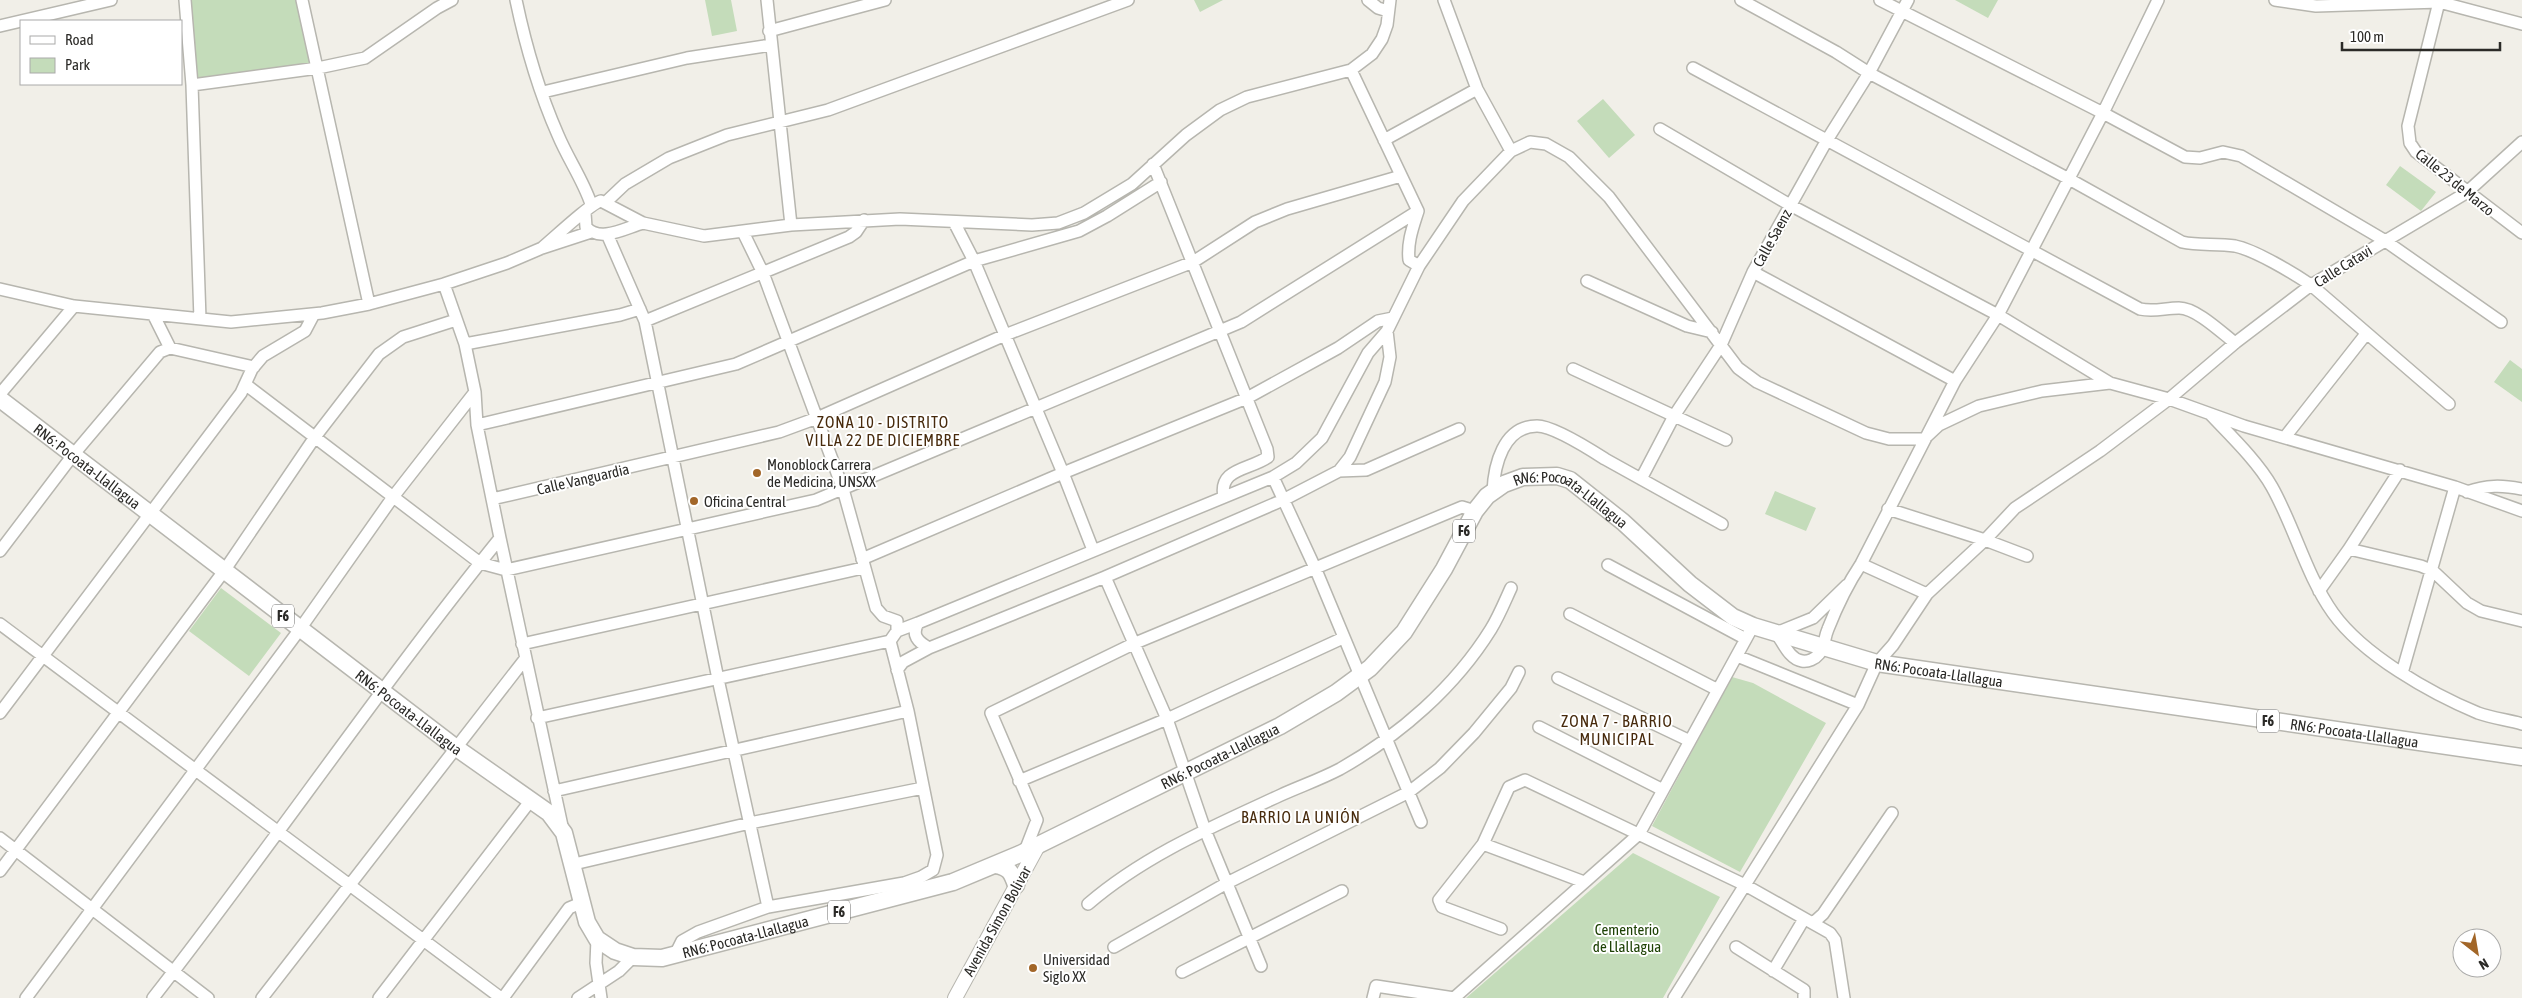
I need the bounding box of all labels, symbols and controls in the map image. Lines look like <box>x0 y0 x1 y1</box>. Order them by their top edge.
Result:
legend <box>20 20 182 85</box>
scale bar <box>2342 20 2500 52</box>
text: 100 m <box>2350 28 2384 45</box>
text: Road <box>65 31 94 48</box>
text: Park <box>65 56 90 73</box>
street label: Calle 23 de Marzo <box>2412 145 2498 219</box>
street label: Calle Saenz <box>1749 206 1795 270</box>
street label: Calle Catavi <box>2311 242 2375 290</box>
district label: ZONA 10 - DISTRITO VILLA 22 DE DICIEMBRE <box>806 413 960 449</box>
street label: RN6: Pocoata-Llallagua <box>31 420 144 512</box>
place label: Monoblock Carrera de Medicina, UNSXX <box>767 456 876 490</box>
street label: Calle Vanguardia <box>535 460 631 498</box>
marker: Monoblock Carrera de Medicina, UNSXX <box>751 467 763 479</box>
street label: RN6: Pocoata-Llallagua <box>1510 467 1632 531</box>
place label: Oficina Central <box>704 493 786 510</box>
marker: Oficina Central <box>688 495 700 507</box>
road number: F6 <box>1453 520 1475 542</box>
road number: F6 <box>272 604 294 628</box>
street label: RN6: Pocoata-Llallagua <box>1873 654 2004 690</box>
street label: RN6: Pocoata-Llallagua <box>352 666 466 758</box>
road number: F6 <box>2257 709 2279 732</box>
district label: ZONA 7 - BARRIO MUNICIPAL <box>1561 712 1673 748</box>
street label: RN6: Pocoata-Llallagua <box>2289 715 2420 750</box>
street label: RN6: Pocoata-Llallagua <box>1158 719 1282 792</box>
district label: BARRIO LA UNIÓN <box>1241 808 1361 826</box>
street label: Avenida Simon Bolivar <box>960 863 1035 979</box>
road number: F6 <box>828 900 850 924</box>
street label: RN6: Pocoata-Llallagua <box>680 912 810 961</box>
park label: Cementerio de Llallagua <box>1593 921 1661 955</box>
north arrow <box>2452 928 2502 978</box>
place label: Universidad Siglo XX <box>1043 951 1110 985</box>
text: N <box>2476 955 2491 973</box>
marker: Universidad Siglo XX <box>1027 962 1039 974</box>

